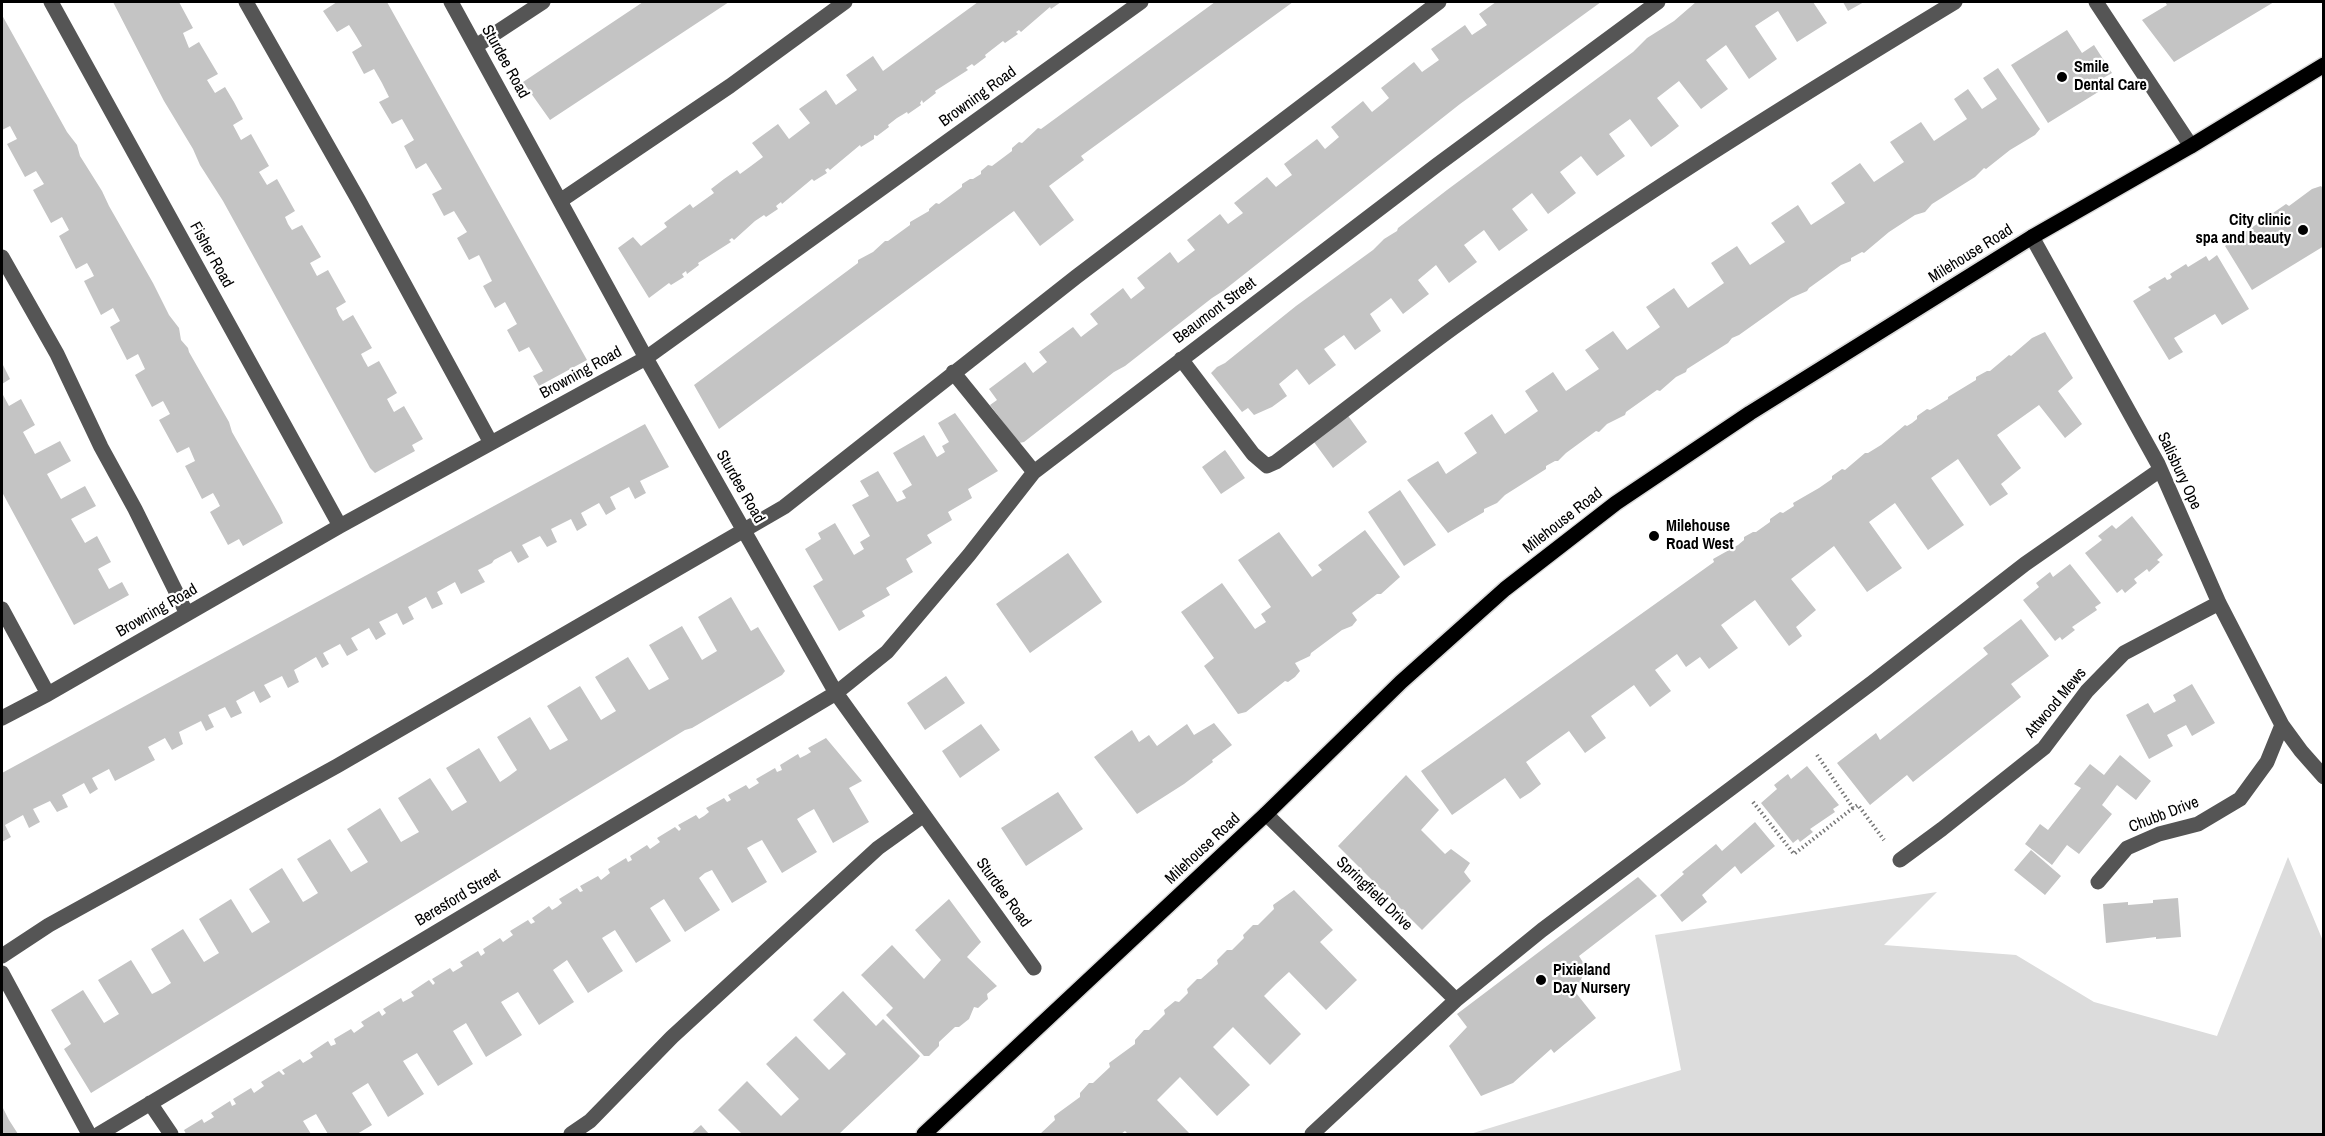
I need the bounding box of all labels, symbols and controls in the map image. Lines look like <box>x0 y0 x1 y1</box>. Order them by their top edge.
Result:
street label: Sturdee Road <box>477 22 533 102</box>
place label: Smile Dental Care <box>2074 58 2147 96</box>
street label: Browning Road <box>936 63 1020 131</box>
marker: Smile Dental Care <box>2055 70 2069 84</box>
place label: City clinic spa and beauty <box>2195 211 2291 249</box>
street label: Fisher Road <box>185 219 237 291</box>
street label: Milehouse Road <box>1925 221 2017 287</box>
marker: City clinic spa and beauty <box>2296 223 2310 237</box>
street label: Beaumont Street <box>1170 274 1260 348</box>
street label: Browning Road <box>537 343 625 403</box>
street label: Salisbury Ope <box>2153 429 2205 513</box>
street label: Sturdee Road <box>711 447 769 527</box>
street label: Milehouse Road <box>1519 484 1607 558</box>
place label: Milehouse Road West <box>1666 517 1734 555</box>
marker: Milehouse Road West <box>1647 529 1661 543</box>
street label: Browning Road <box>113 580 201 642</box>
street label: Attwood Mews <box>2021 664 2091 742</box>
street label: Chubb Drive <box>2126 793 2202 837</box>
street label: Milehouse Road <box>1162 809 1244 889</box>
street label: Springfield Drive <box>1332 853 1416 935</box>
street label: Sturdee Road <box>971 855 1035 931</box>
street label: Beresford Street <box>412 865 504 931</box>
place label: Pixieland Day Nursery <box>1553 961 1630 999</box>
marker: Pixieland Day Nursery <box>1534 973 1548 987</box>

